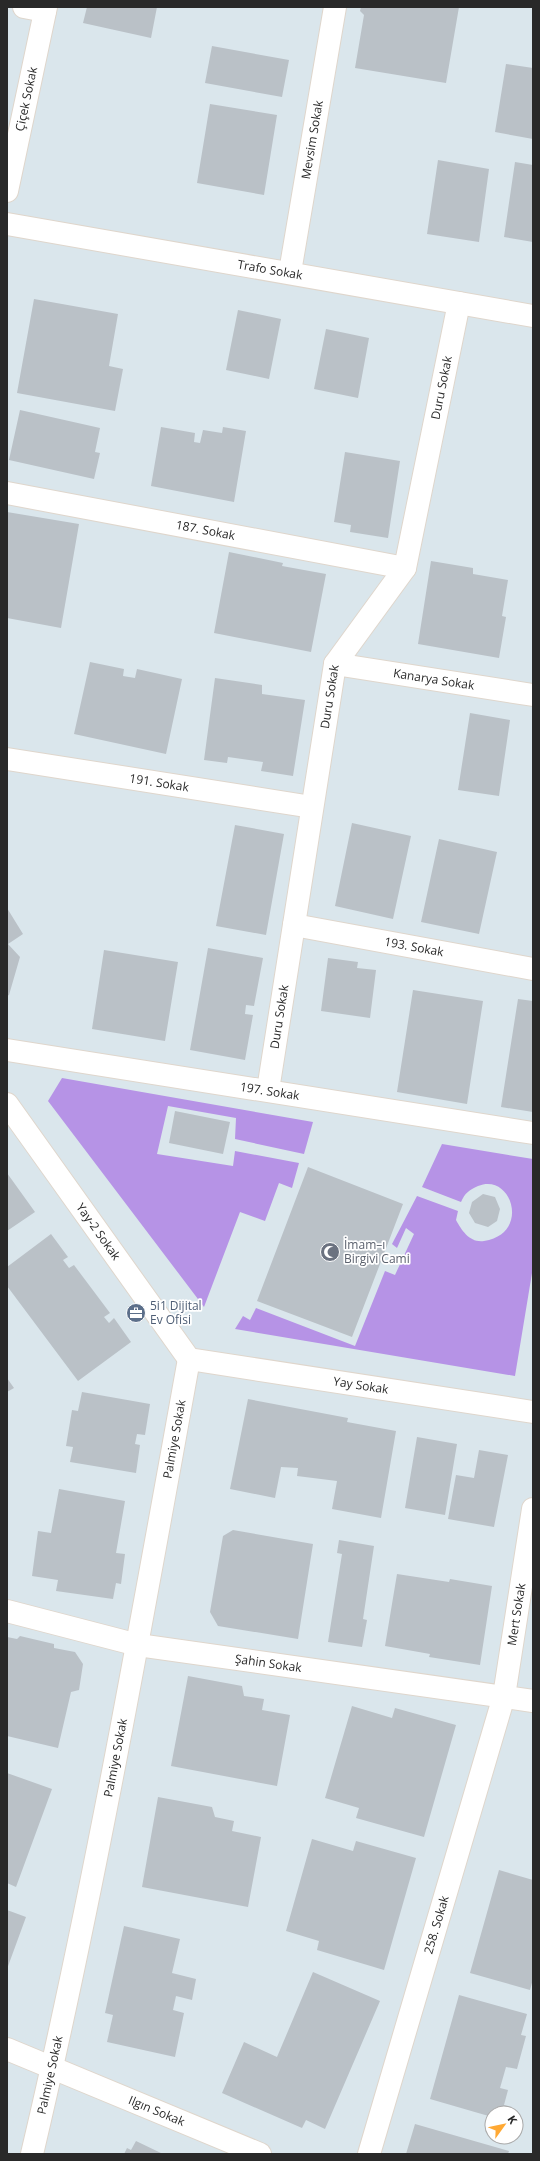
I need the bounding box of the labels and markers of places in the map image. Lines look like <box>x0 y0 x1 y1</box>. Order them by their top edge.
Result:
place label: İmam–ı Birgivi Cami <box>344 1236 410 1267</box>
mosque icon: İmam–ı Birgivi Cami <box>319 1241 341 1263</box>
place label: 5i1 Dijital Ev Ofisi <box>150 1297 202 1328</box>
office icon: 5i1 Dijital Ev Ofisi <box>125 1302 147 1324</box>

